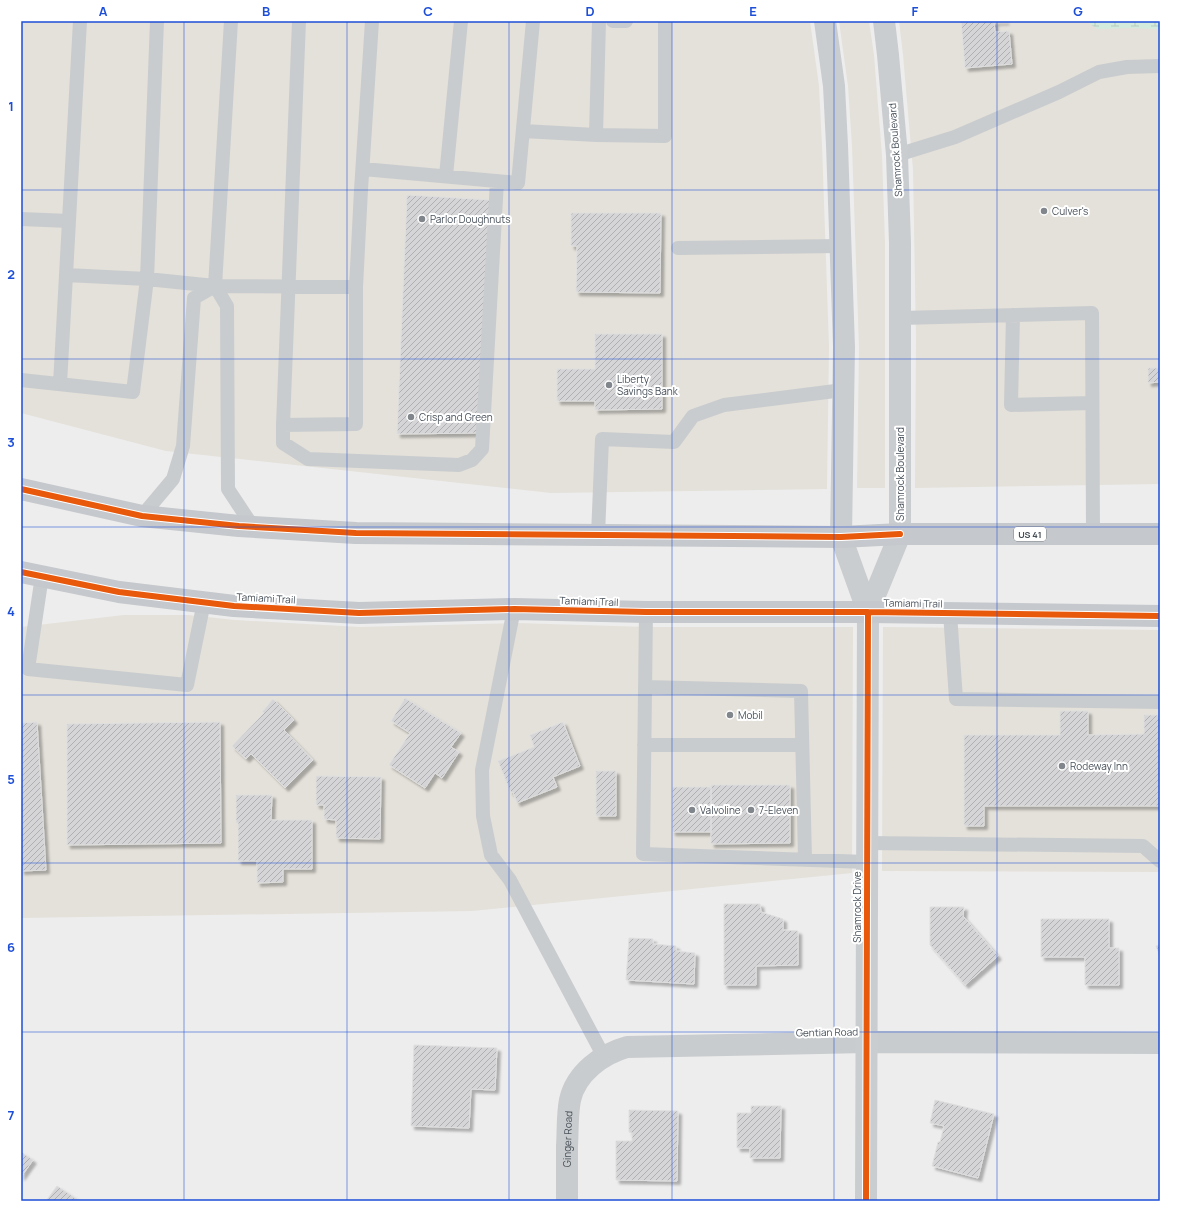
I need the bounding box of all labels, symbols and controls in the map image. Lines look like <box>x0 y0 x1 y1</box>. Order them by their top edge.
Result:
text: A <box>99 2 108 20</box>
text: B <box>262 2 270 20</box>
text: C <box>423 2 433 20</box>
text: D <box>585 2 595 20</box>
text: E <box>749 2 757 20</box>
text: F <box>912 2 919 20</box>
text: G <box>1073 2 1083 20</box>
text: 1 <box>8 97 14 115</box>
street label: Shamrock Boulevard <box>885 103 905 197</box>
place label: Culver's <box>1052 204 1088 218</box>
marker: Culver's <box>1039 206 1049 216</box>
place label: Parlor Doughnuts <box>430 212 510 226</box>
marker: Parlor Doughnuts <box>417 214 427 224</box>
text: 2 <box>7 265 15 283</box>
place label: Liberty Savings Bank <box>617 372 679 398</box>
marker: Liberty Savings Bank <box>604 380 614 390</box>
place label: Crisp and Green <box>419 410 493 424</box>
marker: Crisp and Green <box>406 412 416 422</box>
street label: Shamrock Boulevard <box>893 427 907 521</box>
text: 3 <box>7 433 15 451</box>
road number: US 41 <box>1014 527 1046 541</box>
street label: Tamiami Trail <box>236 589 296 607</box>
street label: Tamiami Trail <box>559 593 619 609</box>
street label: Tamiami Trail <box>883 595 943 611</box>
text: 4 <box>7 602 15 620</box>
place label: Mobil <box>738 708 763 722</box>
marker: Mobil <box>725 710 735 720</box>
place label: Rodeway Inn <box>1070 759 1128 773</box>
marker: Rodeway Inn <box>1057 761 1067 771</box>
text: 5 <box>7 770 15 788</box>
place label: Valvoline <box>700 803 741 817</box>
place label: 7-Eleven <box>759 803 798 817</box>
marker: Valvoline <box>687 805 697 815</box>
marker: 7-Eleven <box>746 805 756 815</box>
street label: Shamrock Drive <box>850 871 864 943</box>
text: 6 <box>7 938 15 956</box>
street label: Gentian Road <box>796 1024 858 1040</box>
text: 7 <box>8 1106 15 1124</box>
street label: Ginger Road <box>560 1110 575 1167</box>

